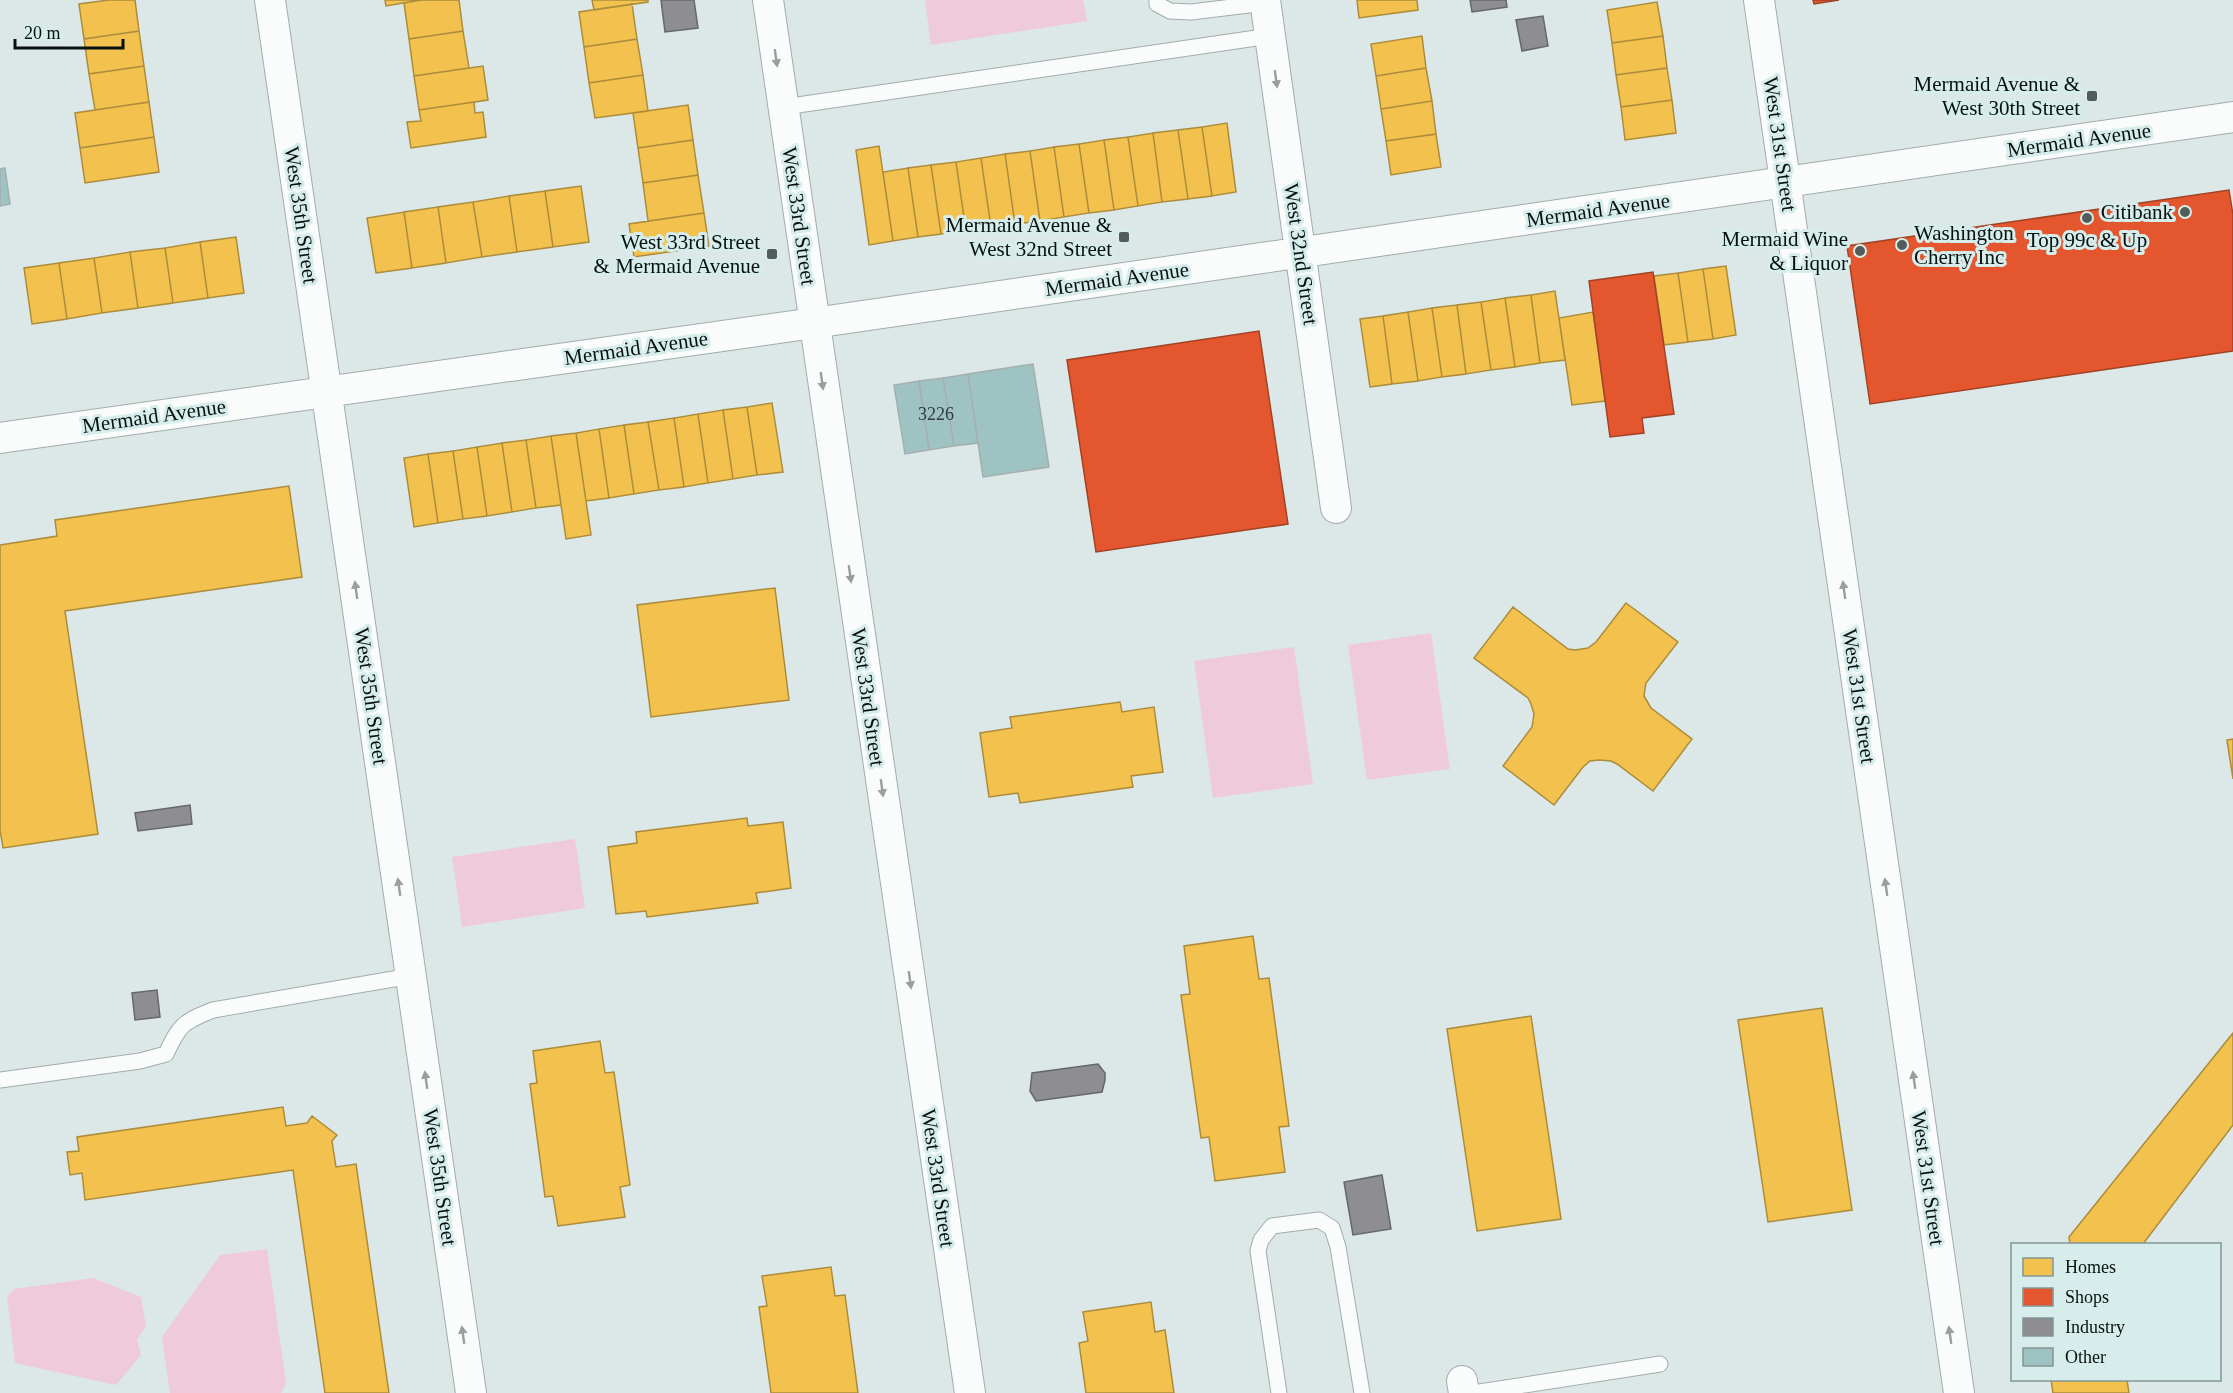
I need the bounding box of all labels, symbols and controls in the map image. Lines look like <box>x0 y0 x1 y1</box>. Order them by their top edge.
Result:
scale bar <box>15 12 123 50</box>
text: 20 m <box>24 23 61 43</box>
one-way arrow <box>772 49 781 68</box>
one-way arrow <box>1272 69 1281 88</box>
place label: Mermaid Avenue & West 30th Street <box>1914 72 2080 120</box>
street label: West 31st Street <box>1759 75 1801 213</box>
marker: Mermaid Avenue & West 30th Street <box>2085 89 2099 103</box>
street label: Mermaid Avenue <box>2006 118 2152 162</box>
street label: West 35th Street <box>279 145 323 285</box>
street label: West 33rd Street <box>777 145 821 287</box>
street label: West 32nd Street <box>1279 182 1323 327</box>
street label: Mermaid Avenue <box>1525 188 1671 232</box>
place label: Citibank <box>2101 200 2173 224</box>
marker: Citibank <box>2178 205 2192 219</box>
marker: Top 99c & Up <box>2080 211 2094 225</box>
place label: Mermaid Avenue & West 32nd Street <box>946 213 1112 261</box>
place label: Washington Cherry Inc <box>1914 221 2014 269</box>
place label: Mermaid Wine & Liquor <box>1722 227 1848 275</box>
place label: Top 99c & Up <box>2027 228 2147 252</box>
place label: West 33rd Street & Mermaid Avenue <box>594 230 760 278</box>
marker: Mermaid Avenue & West 32nd Street <box>1117 230 1131 244</box>
marker: Washington Cherry Inc <box>1895 238 1909 252</box>
marker: Mermaid Wine & Liquor <box>1853 244 1867 258</box>
marker: West 33rd Street & Mermaid Avenue <box>765 247 779 261</box>
street label: Mermaid Avenue <box>1044 257 1190 301</box>
street label: Mermaid Avenue <box>563 326 709 370</box>
one-way arrow <box>818 371 827 390</box>
street label: Mermaid Avenue <box>81 394 227 438</box>
house number: 3226 <box>918 404 954 424</box>
one-way arrow <box>846 564 855 583</box>
one-way arrow <box>351 580 360 599</box>
one-way arrow <box>1839 580 1848 599</box>
street label: West 35th Street <box>349 626 393 766</box>
street label: West 33rd Street <box>846 626 890 768</box>
street label: West 31st Street <box>1838 627 1880 765</box>
one-way arrow <box>877 778 886 797</box>
one-way arrow <box>394 877 403 896</box>
one-way arrow <box>1882 877 1891 896</box>
one-way arrow <box>905 971 914 990</box>
one-way arrow <box>422 1070 431 1089</box>
one-way arrow <box>1909 1070 1918 1089</box>
street label: West 35th Street <box>418 1107 462 1247</box>
street label: West 33rd Street <box>916 1107 960 1249</box>
street label: West 31st Street <box>1907 1109 1949 1247</box>
legend <box>2011 1243 2221 1381</box>
text: Homes <box>2065 1257 2116 1277</box>
text: Shops <box>2065 1287 2109 1307</box>
text: Industry <box>2065 1317 2125 1337</box>
one-way arrow <box>458 1325 467 1344</box>
one-way arrow <box>1946 1325 1955 1344</box>
text: Other <box>2065 1347 2106 1367</box>

